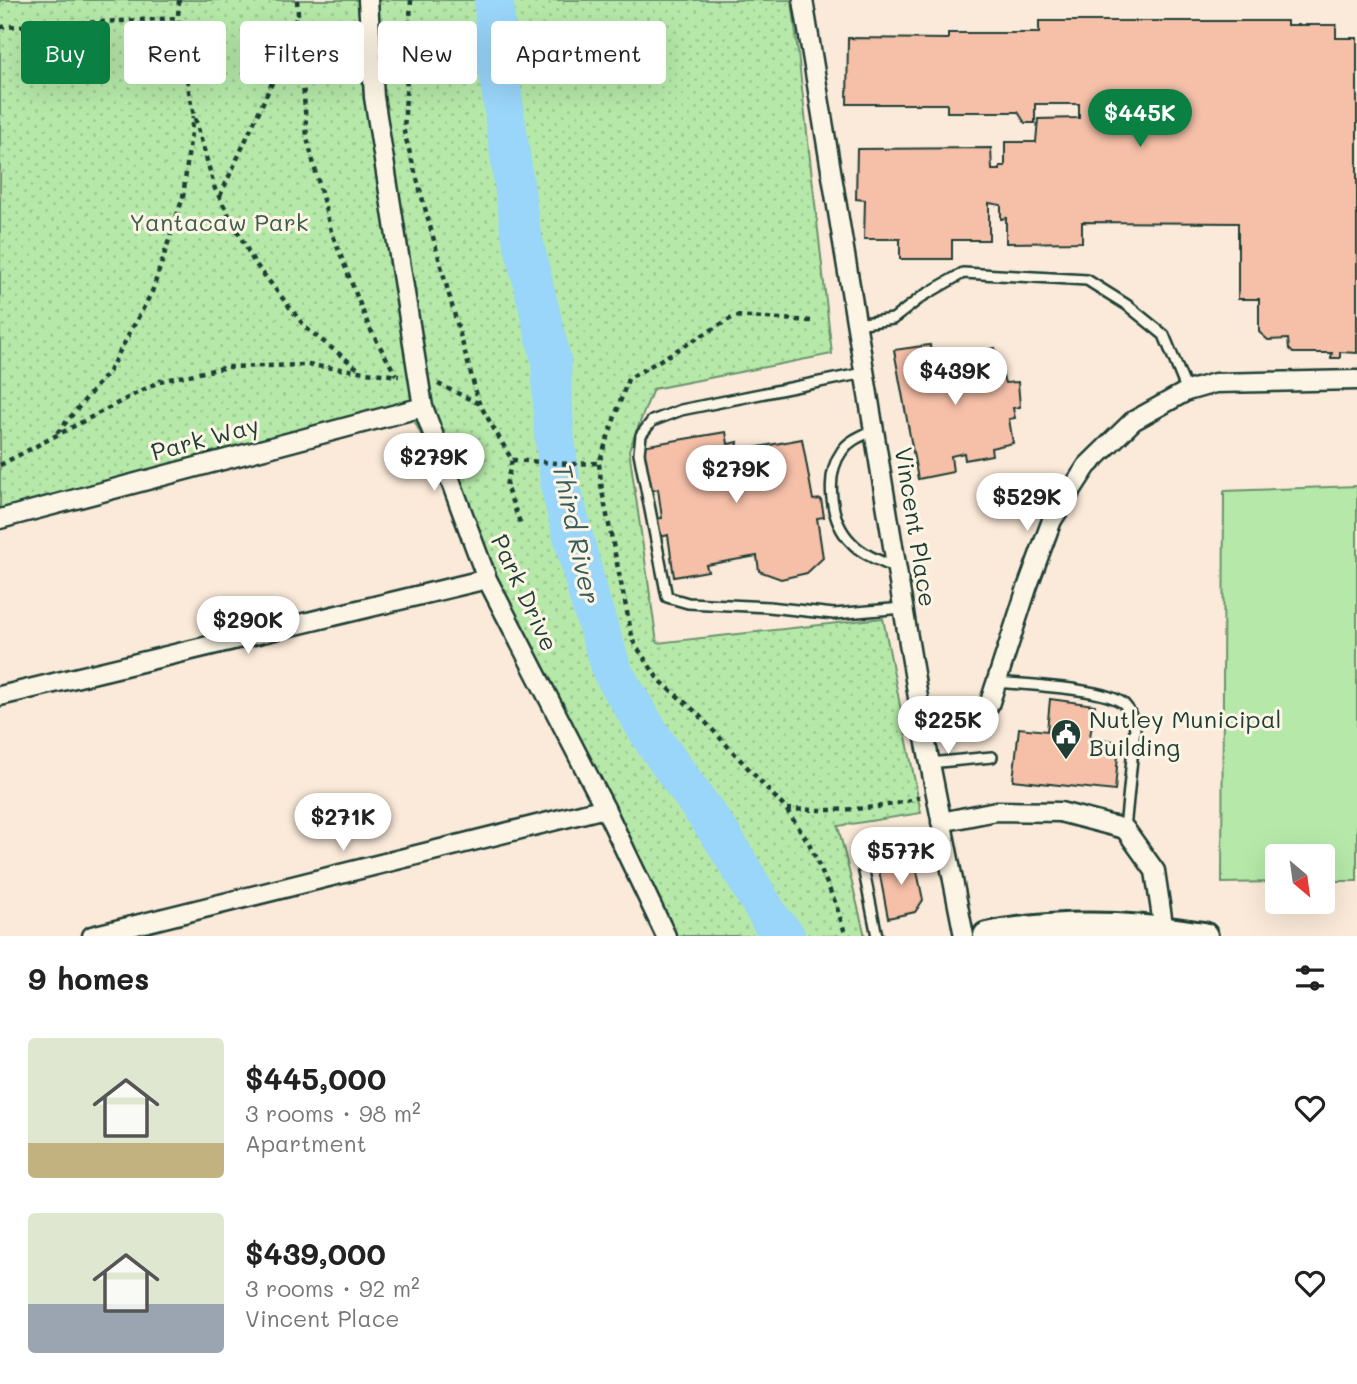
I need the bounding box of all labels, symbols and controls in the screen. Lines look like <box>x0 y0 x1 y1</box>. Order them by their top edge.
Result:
chip: Buy <box>21 21 110 84</box>
chip: Rent <box>124 21 226 84</box>
chip: Filters <box>240 21 364 84</box>
chip: New <box>378 21 477 84</box>
chip: Apartment <box>491 21 666 84</box>
pin: $445K <box>1091 90 1189 149</box>
text: $445K <box>1104 97 1176 127</box>
park label: Yantacaw Park <box>129 206 309 237</box>
pin: $439K <box>906 348 1004 407</box>
text: $439K <box>919 355 991 385</box>
street label: Park Way <box>147 408 262 467</box>
pin: $279K <box>385 434 483 493</box>
text: $279K <box>400 441 468 471</box>
street label: Vincent Place <box>889 445 944 609</box>
pin: $279K <box>687 446 785 505</box>
text: $279K <box>702 453 770 483</box>
water label: Third River <box>546 461 608 607</box>
pin: $529K <box>978 474 1076 533</box>
text: $529K <box>992 481 1062 511</box>
street label: Park Drive <box>485 529 566 656</box>
pin: $290K <box>199 596 297 656</box>
text: $290K <box>213 604 283 634</box>
pin: $225K <box>899 696 997 756</box>
place label: Nutley Municipal Building <box>1089 703 1282 762</box>
text: $225K <box>914 704 982 734</box>
public building icon: Nutley Municipal Building <box>1049 717 1083 761</box>
pin: $271K <box>294 794 392 853</box>
text: $271K <box>310 801 376 831</box>
pin: $577K <box>852 828 950 887</box>
text: $577K <box>867 835 935 865</box>
north arrow <box>1265 844 1335 914</box>
map controls <box>1265 844 1335 914</box>
text: 9 homes <box>28 958 149 998</box>
icon: filters <box>1291 959 1329 997</box>
text: $445,000 <box>245 1058 386 1098</box>
icon: home <box>84 1066 168 1150</box>
icon: heart <box>1291 1089 1329 1127</box>
text: 3 rooms · 98 m² <box>245 1098 421 1128</box>
text: Apartment <box>245 1128 367 1158</box>
text: $439,000 <box>245 1233 386 1273</box>
icon: home <box>84 1241 168 1325</box>
icon: heart <box>1291 1264 1329 1302</box>
text: 3 rooms · 92 m² <box>245 1273 420 1303</box>
text: Vincent Place <box>245 1303 399 1333</box>

